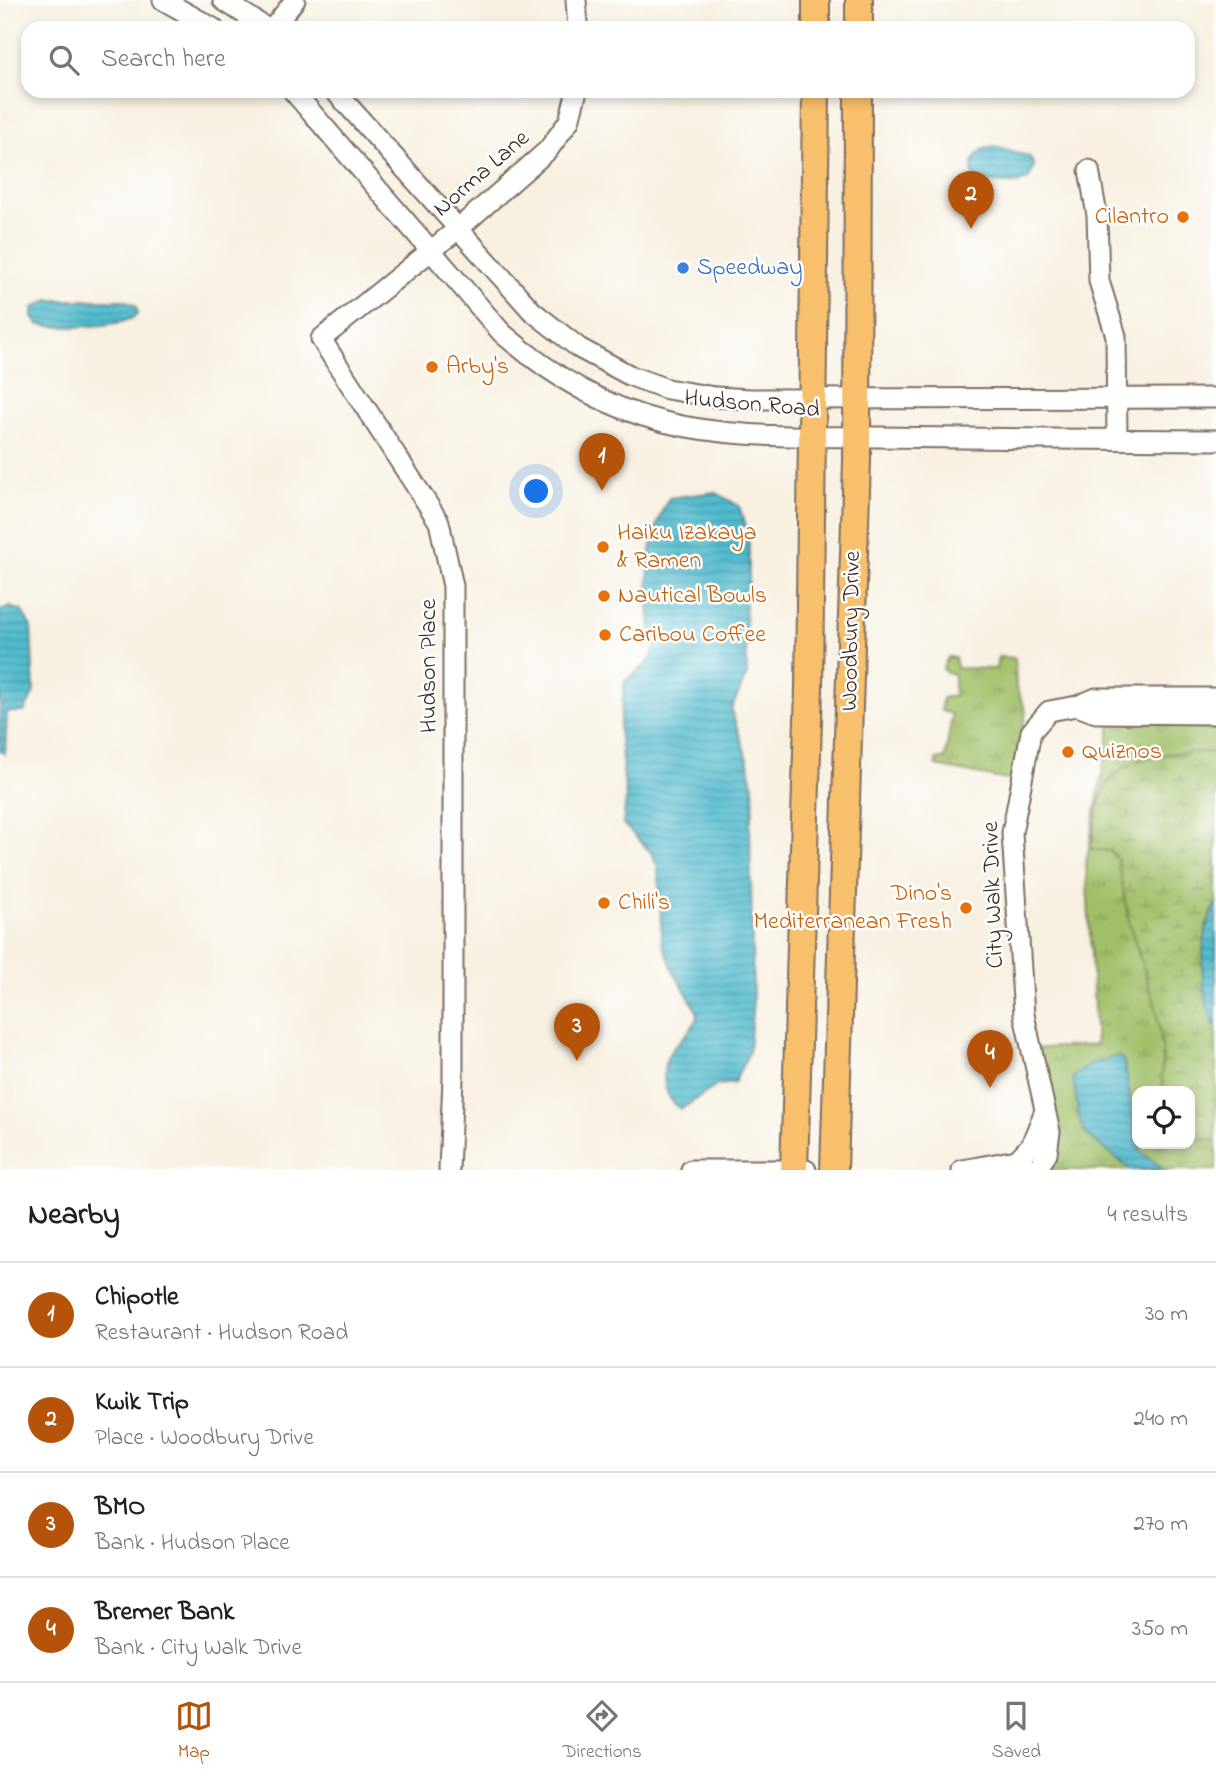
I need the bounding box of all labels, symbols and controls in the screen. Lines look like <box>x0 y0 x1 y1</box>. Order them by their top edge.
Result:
search box <box>21 21 1195 98</box>
icon: search <box>45 41 83 79</box>
text: Search here <box>101 41 226 79</box>
street label: Norma Lane <box>426 122 538 226</box>
pin: 2 <box>948 171 994 229</box>
place label: Cilantro <box>1095 200 1169 235</box>
marker: Cilantro <box>1175 209 1191 225</box>
place label: Speedway <box>697 251 803 287</box>
marker: Speedway <box>675 260 691 276</box>
place label: Arby's <box>446 350 509 386</box>
marker: Arby's <box>424 359 440 375</box>
street label: Hudson Road <box>683 382 822 428</box>
pin: 1 <box>579 433 625 491</box>
your location <box>519 474 553 508</box>
place label: Haiku Izakaya & Ramen <box>617 516 757 579</box>
marker: Haiku Izakaya & Ramen <box>595 539 611 555</box>
street label: Woodbury Drive <box>833 550 872 711</box>
place label: Nautical Bowls <box>618 579 767 614</box>
marker: Nautical Bowls <box>596 588 612 604</box>
street label: Hudson Place <box>412 599 447 733</box>
place label: Caribou Coffee <box>619 618 766 653</box>
marker: Caribou Coffee <box>597 627 613 643</box>
place label: Quiznos <box>1082 735 1162 770</box>
marker: Quiznos <box>1060 744 1076 760</box>
street label: City Walk Drive <box>974 821 1015 969</box>
place label: Dino's Mediterranean Fresh <box>753 877 952 940</box>
place label: Chili's <box>618 886 670 921</box>
marker: Chili's <box>596 895 612 911</box>
marker: Dino's Mediterranean Fresh <box>958 900 974 916</box>
pin: 3 <box>554 1003 600 1061</box>
pin: 4 <box>967 1030 1013 1088</box>
map controls <box>1132 1086 1195 1149</box>
button: locate <box>1132 1086 1195 1149</box>
text: Nearby <box>28 1194 120 1238</box>
text: 4 results <box>1107 1199 1188 1232</box>
text: Chipotle <box>95 1279 179 1317</box>
text: 1 <box>47 1298 55 1331</box>
text: 30 m <box>1145 1298 1188 1331</box>
text: Restaurant · Hudson Road <box>95 1317 348 1350</box>
text: Kwik Trip <box>95 1384 189 1422</box>
text: 2 <box>45 1403 57 1436</box>
text: 240 m <box>1134 1403 1188 1436</box>
text: Place · Woodbury Drive <box>95 1422 314 1455</box>
text: BMO <box>95 1489 145 1527</box>
text: 3 <box>46 1508 56 1541</box>
text: 270 m <box>1134 1508 1188 1541</box>
text: Bank · Hudson Place <box>95 1527 290 1560</box>
text: Bremer Bank <box>95 1594 234 1632</box>
text: 4 <box>46 1613 56 1646</box>
text: 350 m <box>1132 1613 1188 1646</box>
text: Bank · City Walk Drive <box>95 1632 302 1665</box>
tab: Map <box>175 1697 213 1766</box>
tab: Directions <box>563 1697 642 1766</box>
tab: Saved <box>992 1697 1041 1766</box>

